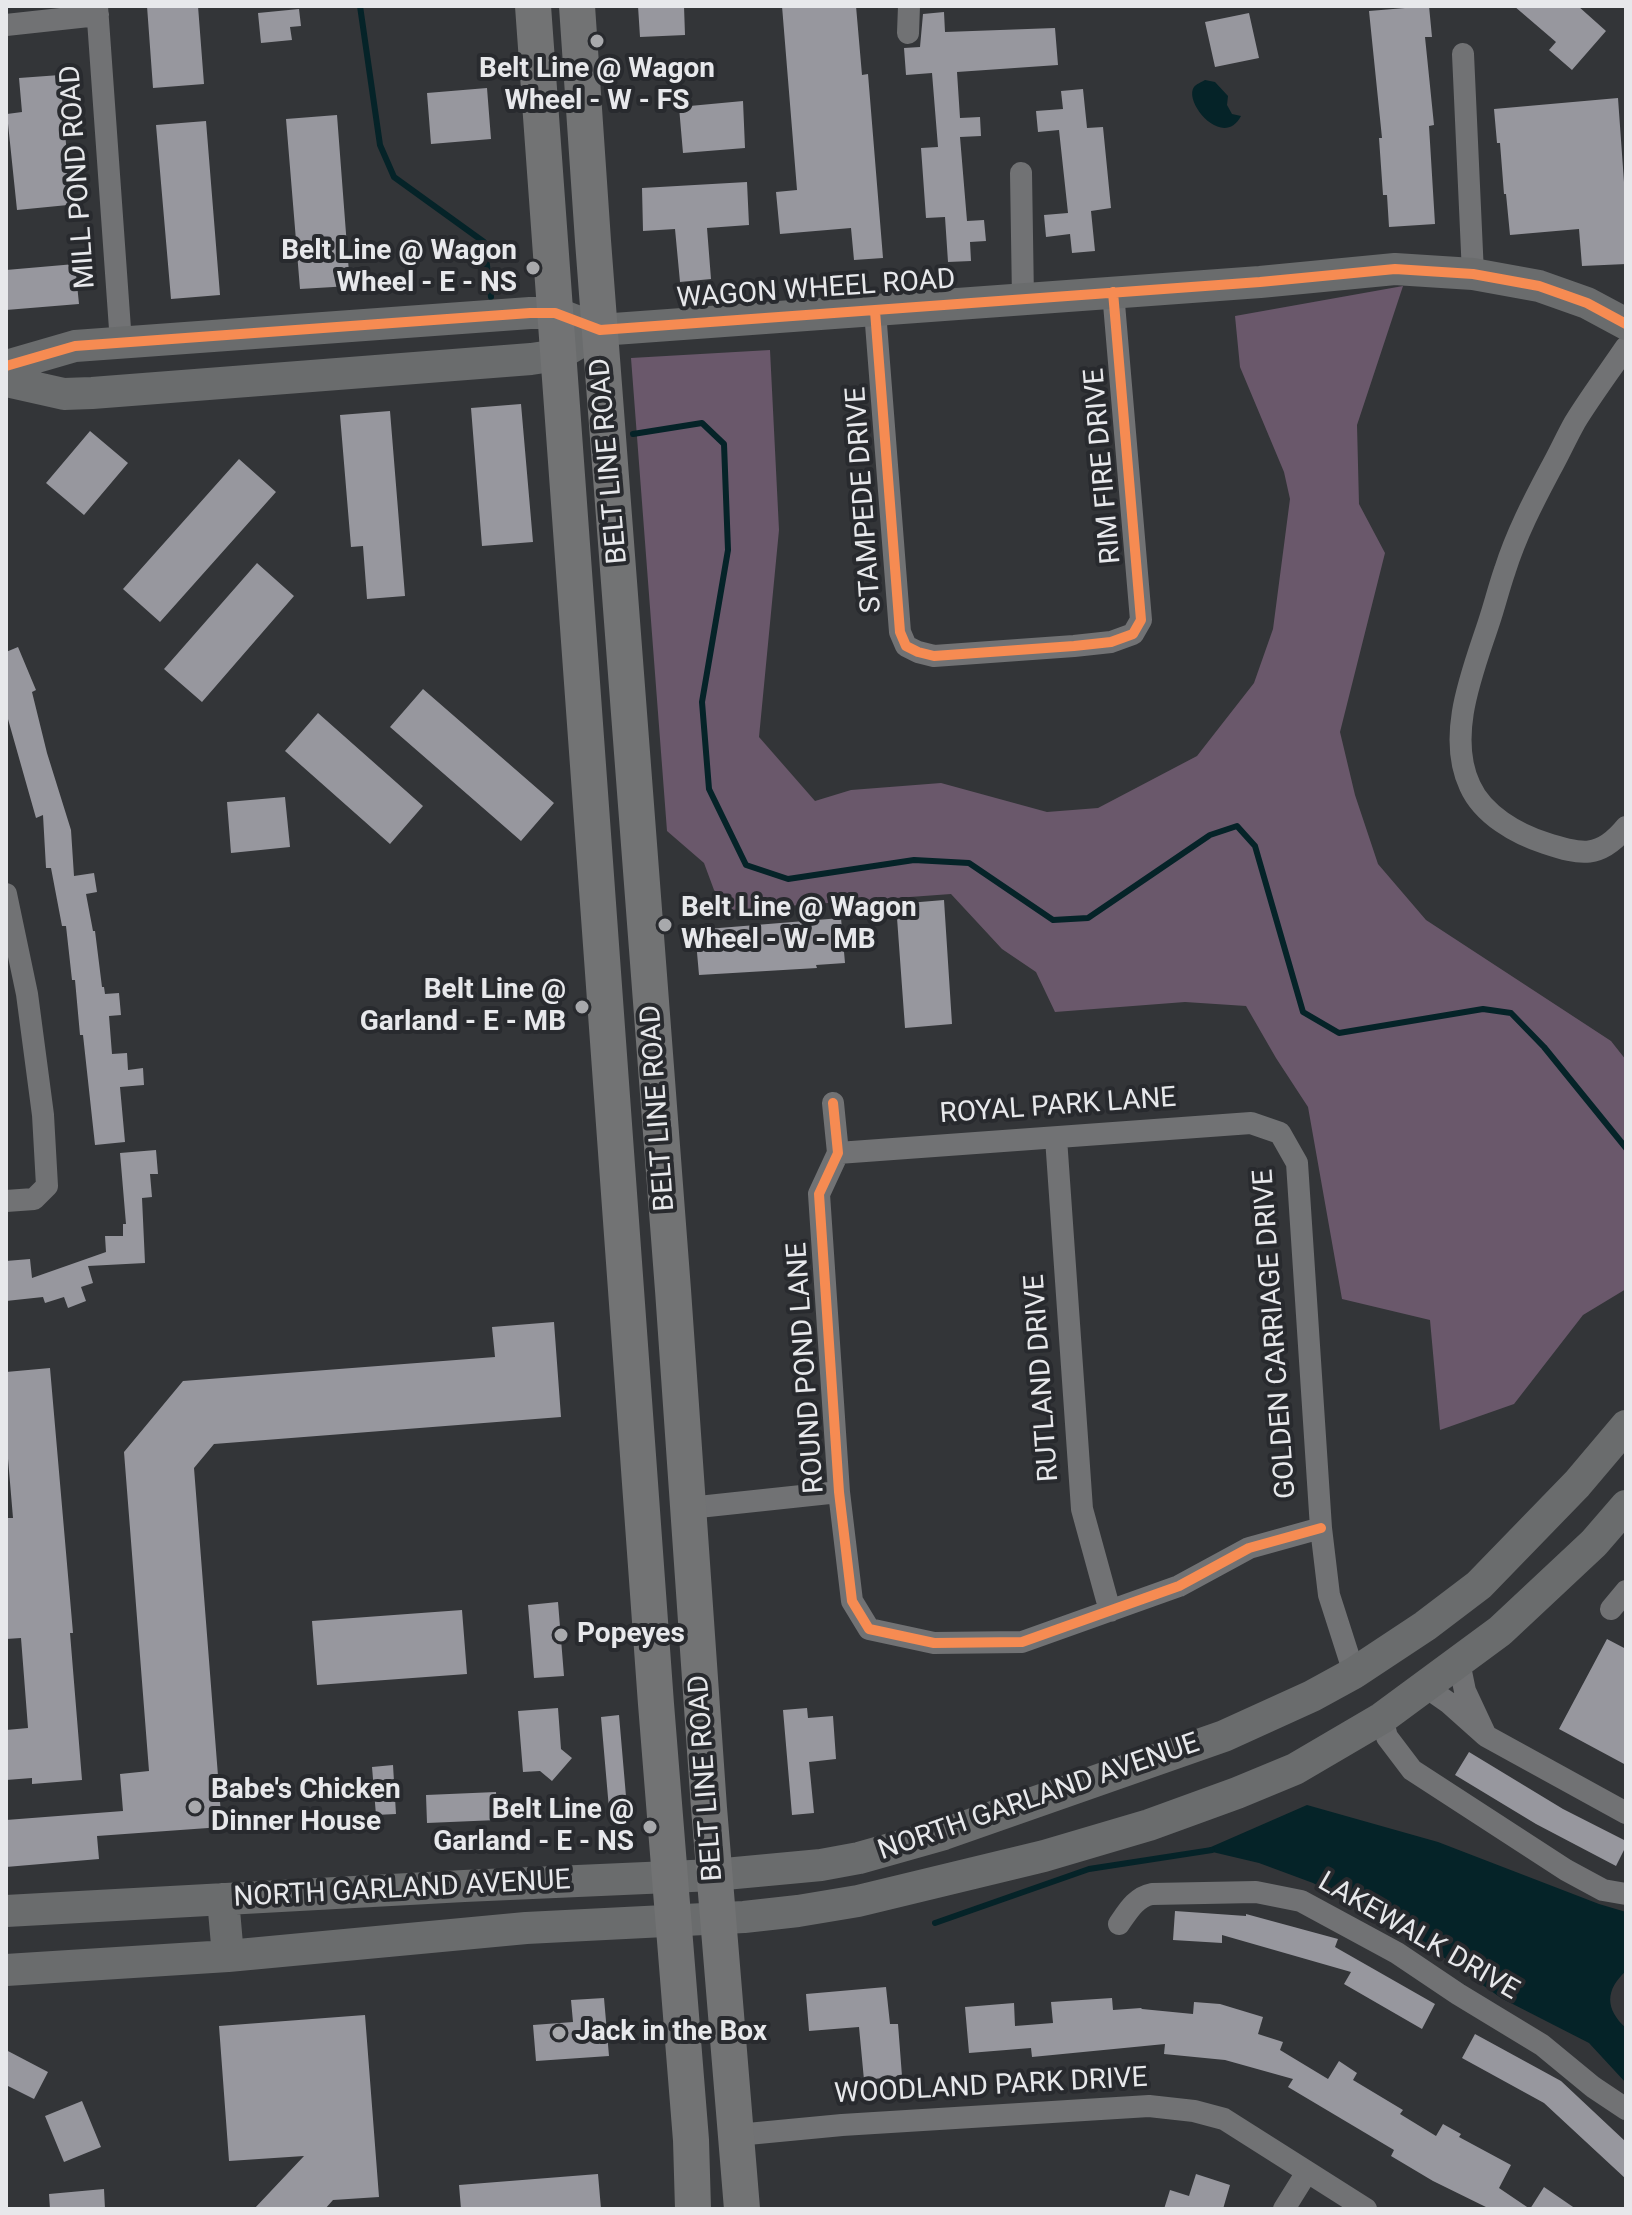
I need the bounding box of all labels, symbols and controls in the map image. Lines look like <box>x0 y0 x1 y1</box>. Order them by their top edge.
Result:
marker: Belt Line @ Wagon Wheel - W - FS <box>588 32 606 50</box>
place label: Belt Line @ Wagon Wheel - W - FS <box>479 53 715 119</box>
street label: MILL POND ROAD <box>54 64 104 290</box>
place label: Belt Line @ Wagon Wheel - E - NS <box>281 235 517 301</box>
marker: Belt Line @ Wagon Wheel - E - NS <box>524 259 542 277</box>
street label: WAGON WHEEL ROAD <box>676 264 956 316</box>
street label: BELT LINE ROAD <box>584 357 636 565</box>
street label: RIM FIRE DRIVE <box>1079 367 1129 565</box>
street label: STAMPEDE DRIVE <box>840 386 890 614</box>
place label: Belt Line @ Wagon Wheel - W - MB <box>681 892 917 958</box>
marker: Belt Line @ Wagon Wheel - W - MB <box>656 916 674 934</box>
place label: Belt Line @ Garland - E - MB <box>360 974 566 1040</box>
marker: Belt Line @ Garland - E - MB <box>573 998 591 1016</box>
street label: BELT LINE ROAD <box>635 1004 683 1212</box>
street label: ROYAL PARK LANE <box>939 1082 1177 1132</box>
street label: GOLDEN CARRIAGE DRIVE <box>1248 1168 1304 1500</box>
street label: ROUND POND LANE <box>781 1241 833 1495</box>
street label: RUTLAND DRIVE <box>1019 1273 1067 1483</box>
place label: Popeyes <box>577 1618 685 1652</box>
marker: Popeyes <box>552 1626 570 1644</box>
street label: BELT LINE ROAD <box>683 1674 731 1882</box>
street label: NORTH GARLAND AVENUE <box>874 1727 1204 1869</box>
place label: Babe's Chicken Dinner House <box>211 1774 401 1840</box>
place label: Belt Line @ Garland - E - NS <box>433 1794 634 1860</box>
marker: Babe's Chicken Dinner House <box>186 1798 204 1816</box>
marker: Belt Line @ Garland - E - NS <box>641 1818 659 1836</box>
street label: NORTH GARLAND AVENUE <box>233 1864 571 1916</box>
street label: LAKEWALK DRIVE <box>1312 1866 1524 2008</box>
place label: Jack in the Box <box>575 2016 767 2050</box>
marker: Jack in the Box <box>550 2024 568 2042</box>
street label: WOODLAND PARK DRIVE <box>834 2062 1148 2112</box>

